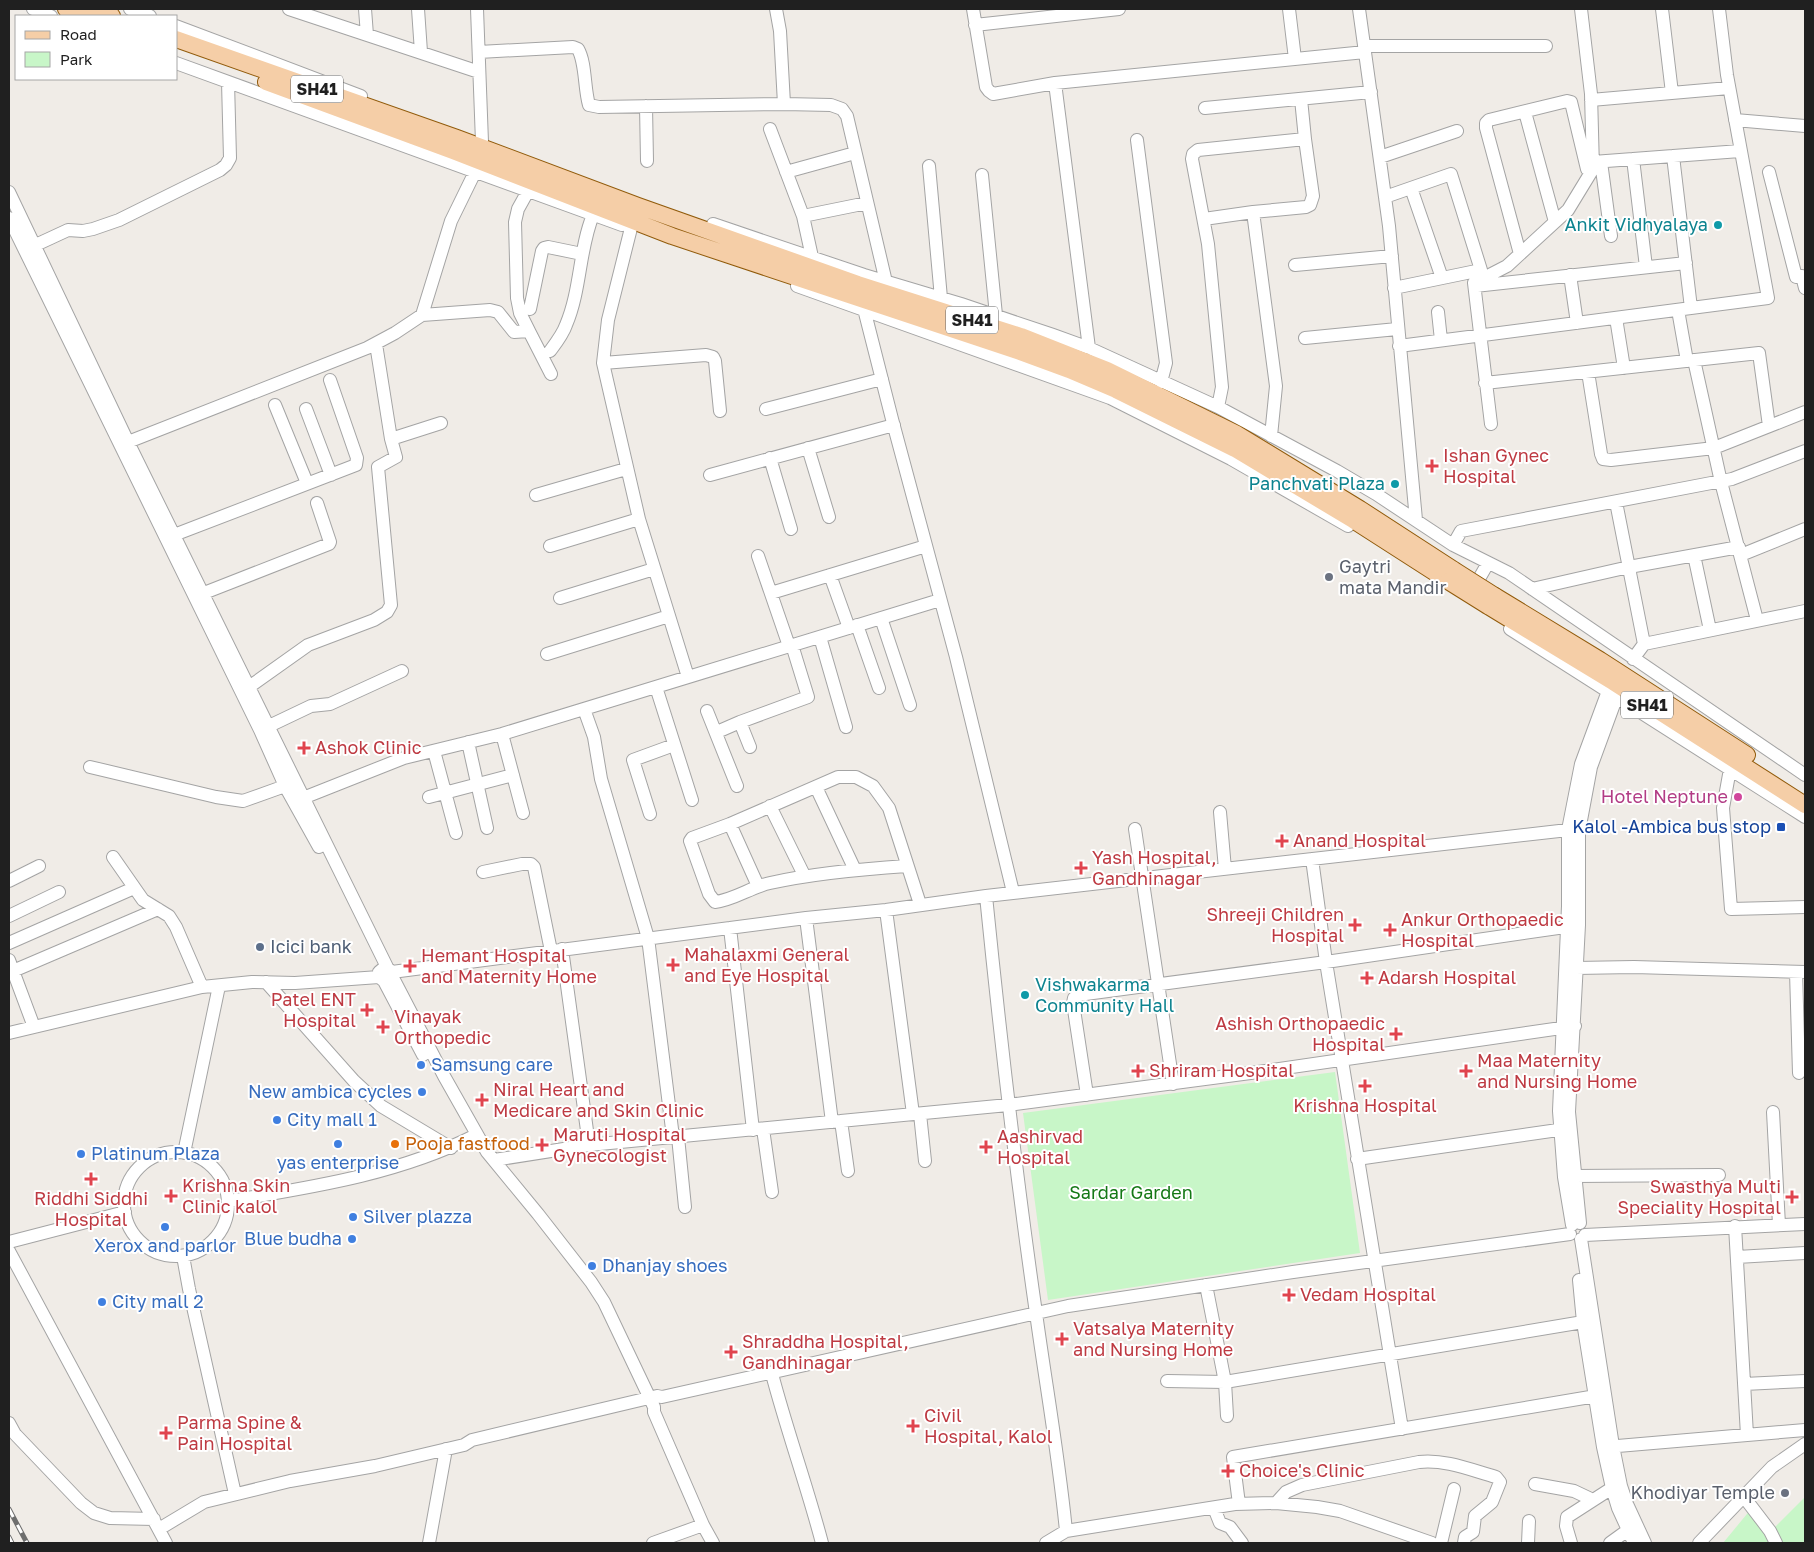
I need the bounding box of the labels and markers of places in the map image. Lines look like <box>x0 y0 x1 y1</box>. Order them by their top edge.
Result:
place label: Ankit Vidhyalaya <box>1565 213 1708 235</box>
marker: Ankit Vidhyalaya <box>1712 219 1724 231</box>
place label: Ishan Gynec Hospital <box>1443 444 1549 487</box>
marker: Ishan Gynec Hospital <box>1425 459 1439 473</box>
place label: Panchvati Plaza <box>1249 472 1385 494</box>
marker: Panchvati Plaza <box>1389 478 1401 490</box>
place label: Gaytri mata Mandir <box>1339 555 1446 598</box>
marker: Gaytri mata Mandir <box>1323 571 1335 583</box>
place label: Ashok Clinic <box>315 736 422 758</box>
marker: Ashok Clinic <box>297 741 311 755</box>
place label: Hotel Neptune <box>1601 785 1728 807</box>
marker: Hotel Neptune <box>1732 791 1744 803</box>
place label: Kalol -Ambica bus stop <box>1572 815 1771 837</box>
marker: Kalol -Ambica bus stop <box>1775 821 1787 833</box>
place label: Anand Hospital <box>1293 829 1426 851</box>
marker: Anand Hospital <box>1275 834 1289 848</box>
place label: Yash Hospital, Gandhinagar <box>1092 846 1217 889</box>
marker: Yash Hospital, Gandhinagar <box>1074 861 1088 875</box>
place label: Shreeji Children Hospital <box>1206 903 1344 946</box>
place label: Ankur Orthopaedic Hospital <box>1401 908 1564 951</box>
marker: Shreeji Children Hospital <box>1348 918 1362 932</box>
marker: Ankur Orthopaedic Hospital <box>1383 923 1397 937</box>
place label: Icici bank <box>270 935 352 957</box>
marker: Icici bank <box>254 941 266 953</box>
place label: Mahalaxmi General and Eye Hospital <box>684 943 850 986</box>
place label: Hemant Hospital and Maternity Home <box>421 944 597 987</box>
marker: Mahalaxmi General and Eye Hospital <box>666 958 680 972</box>
marker: Hemant Hospital and Maternity Home <box>403 959 417 973</box>
place label: Adarsh Hospital <box>1378 966 1517 988</box>
marker: Adarsh Hospital <box>1360 971 1374 985</box>
place label: Vishwakarma Community Hall <box>1035 973 1174 1016</box>
place label: Patel ENT Hospital <box>271 988 356 1031</box>
marker: Vishwakarma Community Hall <box>1019 989 1031 1001</box>
marker: Patel ENT Hospital <box>360 1003 374 1017</box>
place label: Vinayak Orthopedic <box>394 1005 491 1048</box>
place label: Ashish Orthopaedic Hospital <box>1215 1012 1385 1055</box>
marker: Vinayak Orthopedic <box>376 1020 390 1034</box>
marker: Ashish Orthopaedic Hospital <box>1389 1027 1403 1041</box>
place label: Maa Maternity and Nursing Home <box>1477 1049 1637 1092</box>
place label: Samsung care <box>431 1053 553 1075</box>
marker: Samsung care <box>415 1059 427 1071</box>
place label: Shriram Hospital <box>1149 1059 1294 1081</box>
marker: Shriram Hospital <box>1131 1064 1145 1078</box>
marker: Maa Maternity and Nursing Home <box>1459 1064 1473 1078</box>
place label: Niral Heart and Medicare and Skin Clinic <box>493 1078 704 1121</box>
marker: Krishna Hospital <box>1358 1079 1372 1093</box>
place label: New ambica cycles <box>248 1080 412 1102</box>
marker: New ambica cycles <box>416 1086 428 1098</box>
marker: Niral Heart and Medicare and Skin Clinic <box>475 1093 489 1107</box>
place label: Krishna Hospital <box>1293 1094 1437 1116</box>
place label: City mall 1 <box>287 1108 377 1130</box>
marker: City mall 1 <box>271 1114 283 1126</box>
place label: Maruti Hospital Gynecologist <box>553 1123 686 1166</box>
place label: Aashirvad Hospital <box>997 1125 1083 1168</box>
place label: Pooja fastfood <box>405 1132 530 1154</box>
marker: yas enterprise <box>332 1138 344 1150</box>
marker: Pooja fastfood <box>389 1138 401 1150</box>
marker: Maruti Hospital Gynecologist <box>535 1138 549 1152</box>
marker: Aashirvad Hospital <box>979 1140 993 1154</box>
place label: Platinum Plaza <box>91 1142 220 1164</box>
marker: Platinum Plaza <box>75 1148 87 1160</box>
place label: yas enterprise <box>277 1151 399 1173</box>
marker: Riddhi Siddhi Hospital <box>84 1172 98 1186</box>
place label: Krishna Skin Clinic kalol <box>182 1174 290 1217</box>
place label: Swasthya Multi Speciality Hospital <box>1617 1175 1781 1218</box>
place label: Riddhi Siddhi Hospital <box>34 1187 148 1230</box>
marker: Krishna Skin Clinic kalol <box>164 1189 178 1203</box>
marker: Swasthya Multi Speciality Hospital <box>1785 1190 1799 1204</box>
place label: Silver plazza <box>363 1205 472 1227</box>
marker: Silver plazza <box>347 1211 359 1223</box>
marker: Xerox and parlor <box>159 1221 171 1233</box>
place label: Blue budha <box>244 1227 342 1249</box>
marker: Blue budha <box>346 1233 358 1245</box>
place label: Xerox and parlor <box>94 1234 236 1256</box>
place label: Dhanjay shoes <box>602 1254 728 1276</box>
marker: Dhanjay shoes <box>586 1260 598 1272</box>
place label: Vedam Hospital <box>1300 1283 1436 1305</box>
marker: Vedam Hospital <box>1282 1288 1296 1302</box>
place label: City mall 2 <box>112 1290 204 1312</box>
marker: City mall 2 <box>96 1296 108 1308</box>
place label: Vatsalya Maternity and Nursing Home <box>1073 1317 1234 1360</box>
place label: Shraddha Hospital, Gandhinagar <box>742 1330 909 1373</box>
marker: Vatsalya Maternity and Nursing Home <box>1055 1332 1069 1346</box>
marker: Shraddha Hospital, Gandhinagar <box>724 1345 738 1359</box>
place label: Civil Hospital, Kalol <box>924 1404 1053 1447</box>
place label: Parma Spine & Pain Hospital <box>177 1411 302 1454</box>
marker: Civil Hospital, Kalol <box>906 1419 920 1433</box>
marker: Parma Spine & Pain Hospital <box>159 1426 173 1440</box>
place label: Choice's Clinic <box>1239 1459 1365 1481</box>
marker: Choice's Clinic <box>1221 1464 1235 1478</box>
place label: Khodiyar Temple <box>1631 1481 1775 1503</box>
marker: Khodiyar Temple <box>1779 1487 1791 1499</box>

